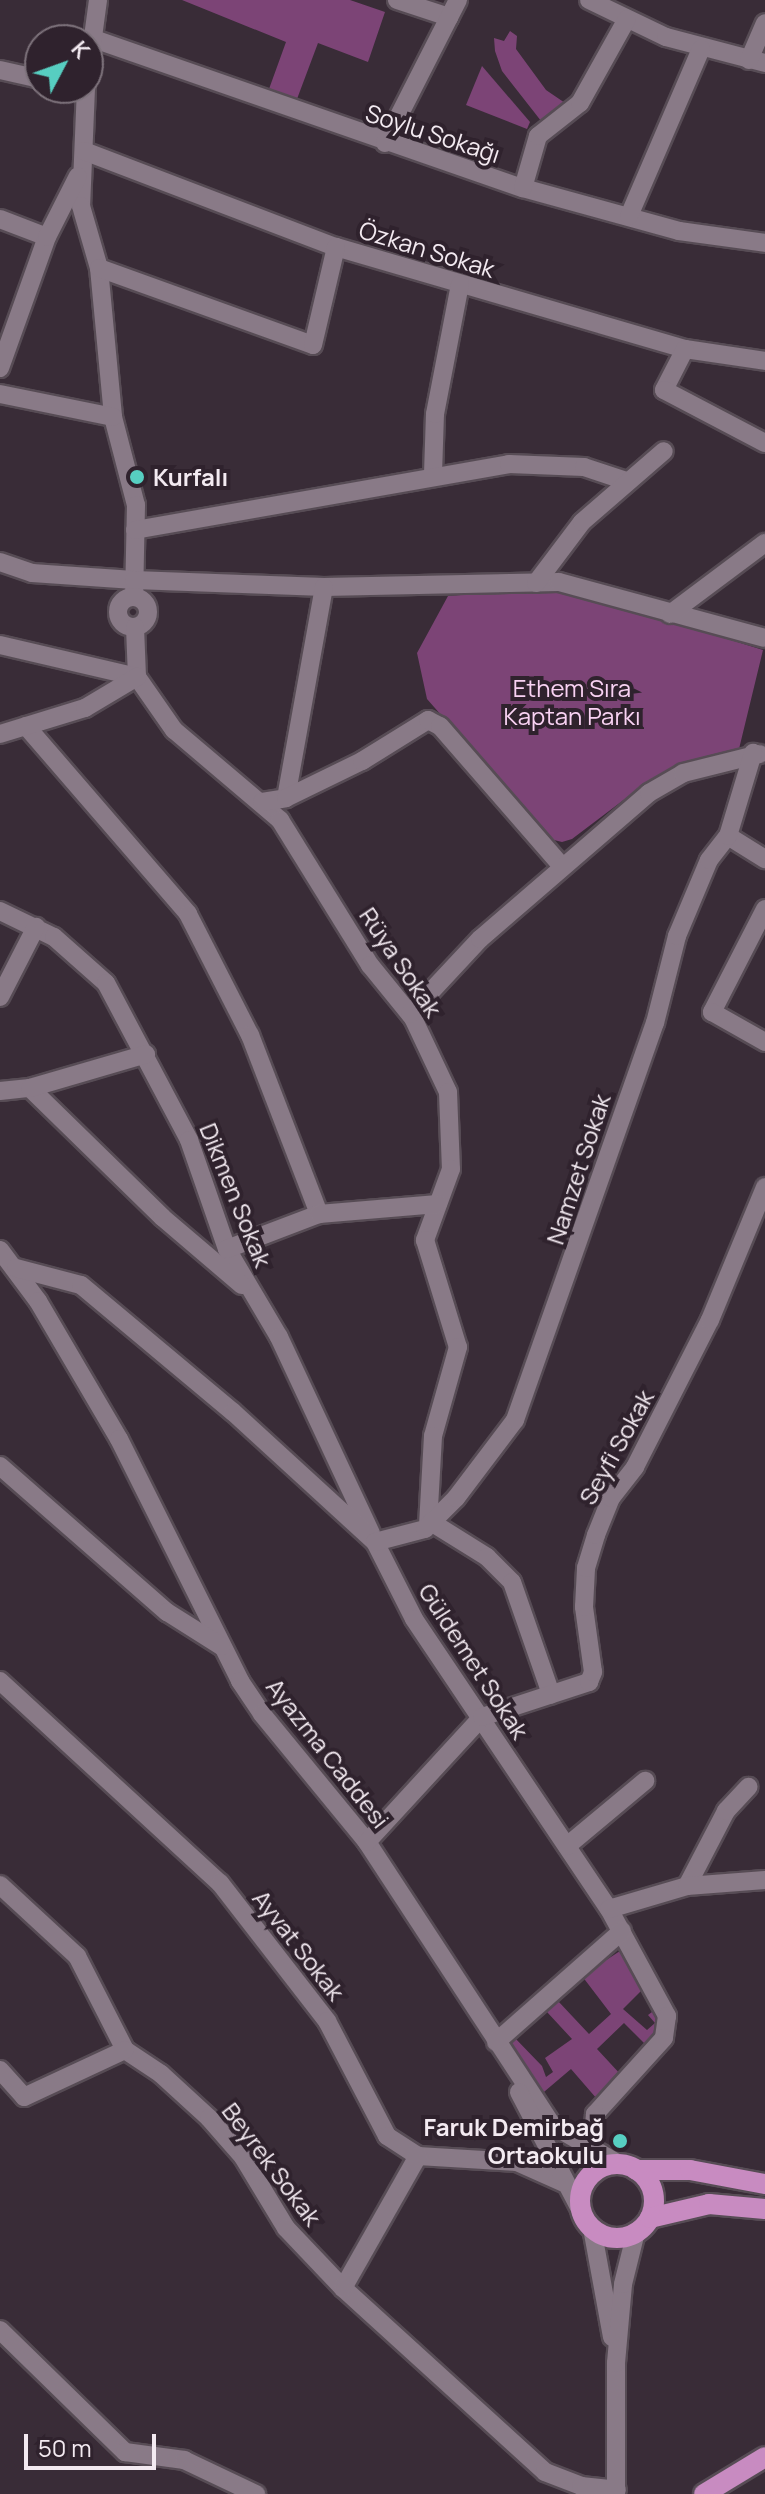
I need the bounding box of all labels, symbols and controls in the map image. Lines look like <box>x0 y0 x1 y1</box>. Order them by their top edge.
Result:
north arrow <box>24 24 104 104</box>
text: K <box>65 34 97 65</box>
street label: Soylu Sokağı <box>362 98 504 168</box>
street label: Özkan Sokak <box>356 215 498 283</box>
place label: Kurfalı <box>153 463 228 491</box>
marker: Kurfalı <box>128 468 146 486</box>
park label: Ethem Sıra Kaptan Parkı <box>503 674 641 730</box>
street label: Rüya Sokak <box>354 902 448 1022</box>
street label: Namzet Sokak <box>540 1090 616 1248</box>
street label: Dikmen Sokak <box>194 1119 278 1271</box>
street label: Seyfi Sokak <box>573 1385 659 1509</box>
street label: Güldemet Sokak <box>413 1578 535 1744</box>
street label: Ayazma Caddesi <box>261 1672 395 1834</box>
street label: Ayvat Sokak <box>247 1884 351 2006</box>
street label: Beyrek Sokak <box>216 2097 328 2231</box>
place label: Faruk Demirbağ Ortaokulu <box>424 2113 604 2169</box>
marker: Faruk Demirbağ Ortaokulu <box>611 2132 629 2150</box>
scale bar <box>28 2418 160 2468</box>
text: 50 m <box>38 2431 92 2464</box>

